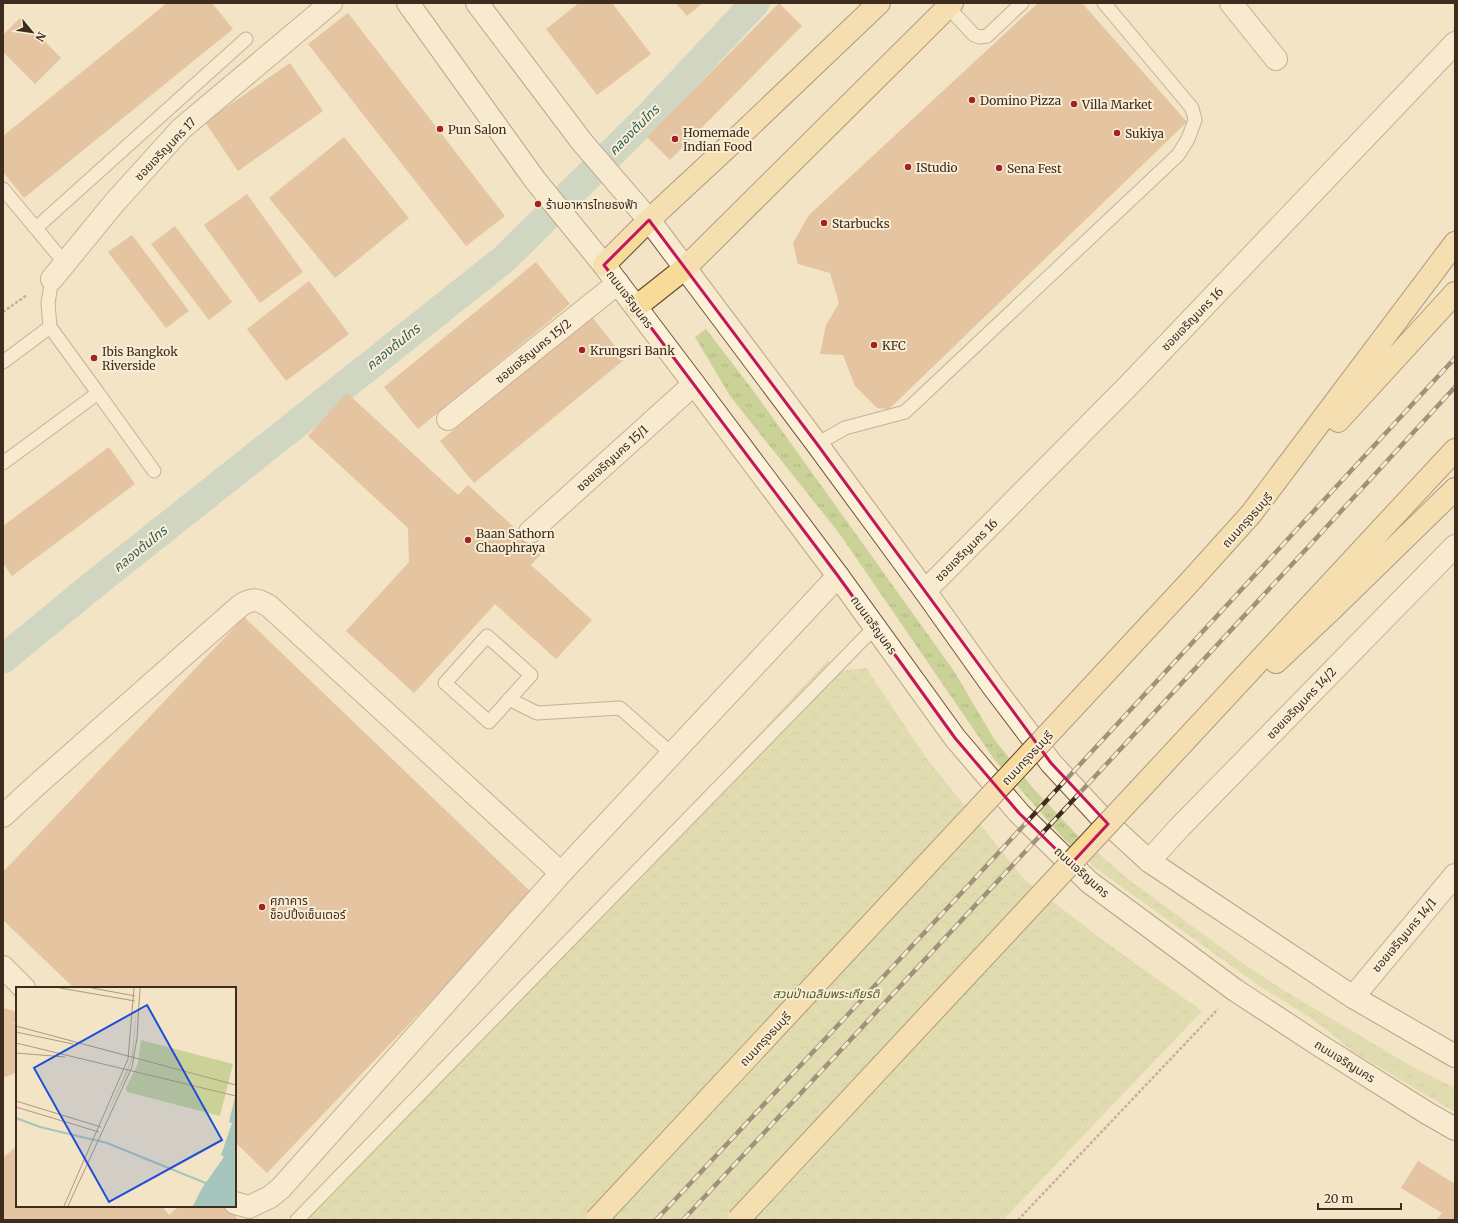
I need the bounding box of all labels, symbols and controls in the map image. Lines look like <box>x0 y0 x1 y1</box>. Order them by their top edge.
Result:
north arrow <box>12 12 52 52</box>
text: N <box>32 30 49 44</box>
place label: Domino Pizza <box>980 93 1062 108</box>
marker: Domino Pizza <box>967 95 977 105</box>
place label: Villa Market <box>1081 97 1153 112</box>
marker: Villa Market <box>1069 99 1079 109</box>
water label: คลองต้นไทร <box>605 100 664 159</box>
street label: ซอยเจริญนคร 17 <box>131 114 199 184</box>
place label: Pun Salon <box>448 122 507 137</box>
marker: Pun Salon <box>435 124 445 134</box>
place label: Homemade Indian Food <box>683 125 752 154</box>
place label: Sukiya <box>1125 126 1165 141</box>
marker: Sukiya <box>1112 128 1122 138</box>
marker: Homemade Indian Food <box>670 134 680 144</box>
place label: IStudio <box>916 160 957 175</box>
place label: Sena Fest <box>1007 161 1062 176</box>
marker: IStudio <box>903 162 913 172</box>
marker: Sena Fest <box>994 163 1004 173</box>
place label: ร้านอาหารไทยธงฟ้า <box>546 197 638 212</box>
marker: ร้านอาหารไทยธงฟ้า <box>533 199 543 209</box>
place label: Starbucks <box>832 216 890 231</box>
marker: Starbucks <box>819 218 829 228</box>
street label: ถนนเจริญนคร <box>603 267 657 331</box>
street label: ซอยเจริญนคร 16 <box>1158 284 1226 354</box>
street label: ซอยเจริญนคร 15/2 <box>492 316 574 386</box>
water label: คลองต้นไทร <box>363 319 425 374</box>
place label: KFC <box>882 338 906 353</box>
marker: KFC <box>869 340 879 350</box>
place label: Krungsri Bank <box>590 343 675 358</box>
place label: Ibis Bangkok Riverside <box>102 344 178 373</box>
marker: Krungsri Bank <box>577 345 587 355</box>
marker: Ibis Bangkok Riverside <box>89 353 99 363</box>
street label: ซอยเจริญนคร 15/1 <box>573 421 651 494</box>
street label: ถนนกรุงธนบุรี <box>1219 489 1276 550</box>
street label: ซอยเจริญนคร 16 <box>931 515 1001 585</box>
water label: คลองต้นไทร <box>110 521 172 576</box>
place label: Baan Sathorn Chaophraya <box>476 526 555 555</box>
marker: Baan Sathorn Chaophraya <box>463 535 473 545</box>
street label: ถนนเจริญนคร <box>848 593 900 657</box>
street label: ซอยเจริญนคร 14/2 <box>1263 664 1339 742</box>
street label: ถนนกรุงธนบุรี <box>998 728 1056 788</box>
street label: ถนนเจริญนคร <box>1051 843 1113 901</box>
place label: ศุภาคาร ช็อปปิ้งเซ็นเตอร์ <box>270 893 346 922</box>
street label: ซอยเจริญนคร 14/1 <box>1369 894 1440 975</box>
marker: ศุภาคาร ช็อปปิ้งเซ็นเตอร์ <box>257 902 267 912</box>
park label: สวนป่าเฉลิมพระเกียรติ <box>773 986 881 1001</box>
inset map <box>16 987 236 1207</box>
street label: ถนนกรุงธนบุรี <box>736 1009 794 1069</box>
street label: ถนนเจริญนคร <box>1312 1036 1378 1086</box>
scale bar <box>1318 1185 1401 1211</box>
text: 20 m <box>1324 1191 1353 1206</box>

